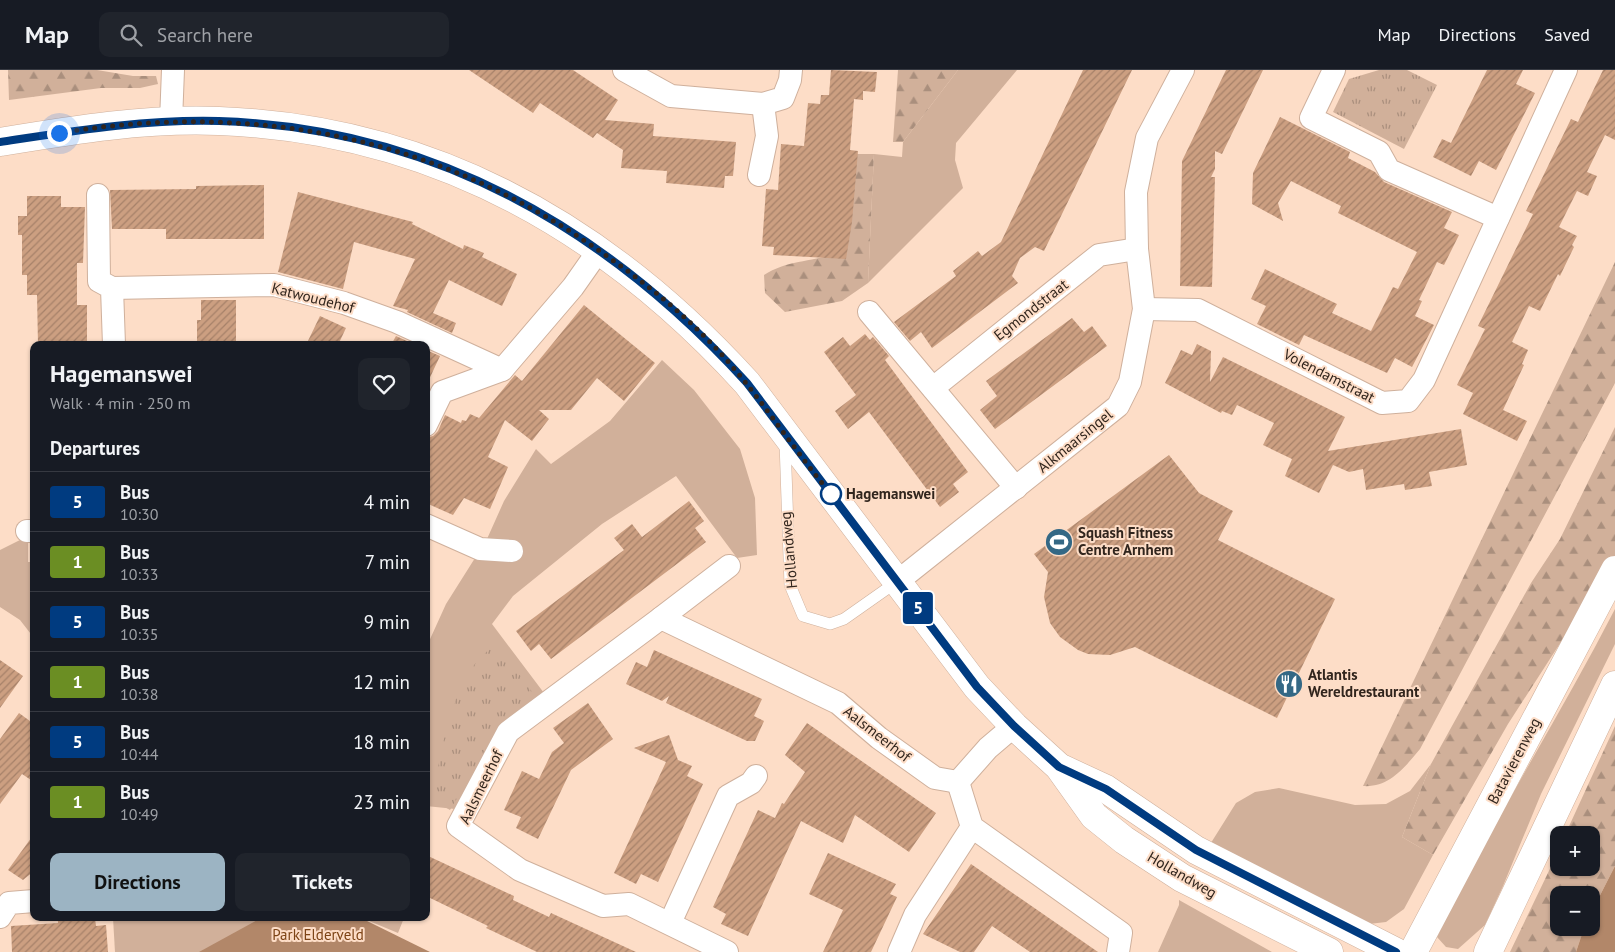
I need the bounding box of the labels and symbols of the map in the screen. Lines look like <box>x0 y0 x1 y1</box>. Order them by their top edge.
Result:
your location <box>47 121 72 146</box>
street label: Egmondstraat <box>990 275 1072 345</box>
street label: Katwoudehof <box>270 278 358 317</box>
street label: Volendamstraat <box>1279 344 1378 407</box>
street label: Alkmaarsingel <box>1033 404 1117 477</box>
marker: Hagemanswei <box>820 483 842 505</box>
place label: Hagemanswei <box>846 484 935 503</box>
street label: Hollandweg <box>776 511 801 589</box>
place label: Squash Fitness Centre Arnhem <box>1078 523 1173 559</box>
sports icon: Squash Fitness Centre Arnhem <box>1044 527 1074 557</box>
line badge: 5 <box>902 592 934 624</box>
place label: Atlantis Wereldrestaurant <box>1308 665 1420 701</box>
restaurant icon: Atlantis Wereldrestaurant <box>1274 669 1304 699</box>
street label: Aalsmeerhof <box>840 701 916 766</box>
street label: Batavierenweg <box>1483 714 1544 807</box>
street label: Aalsmeerhof <box>454 746 507 827</box>
street label: Hollandweg <box>1144 847 1220 902</box>
park label: Park Elderveld <box>272 925 364 944</box>

